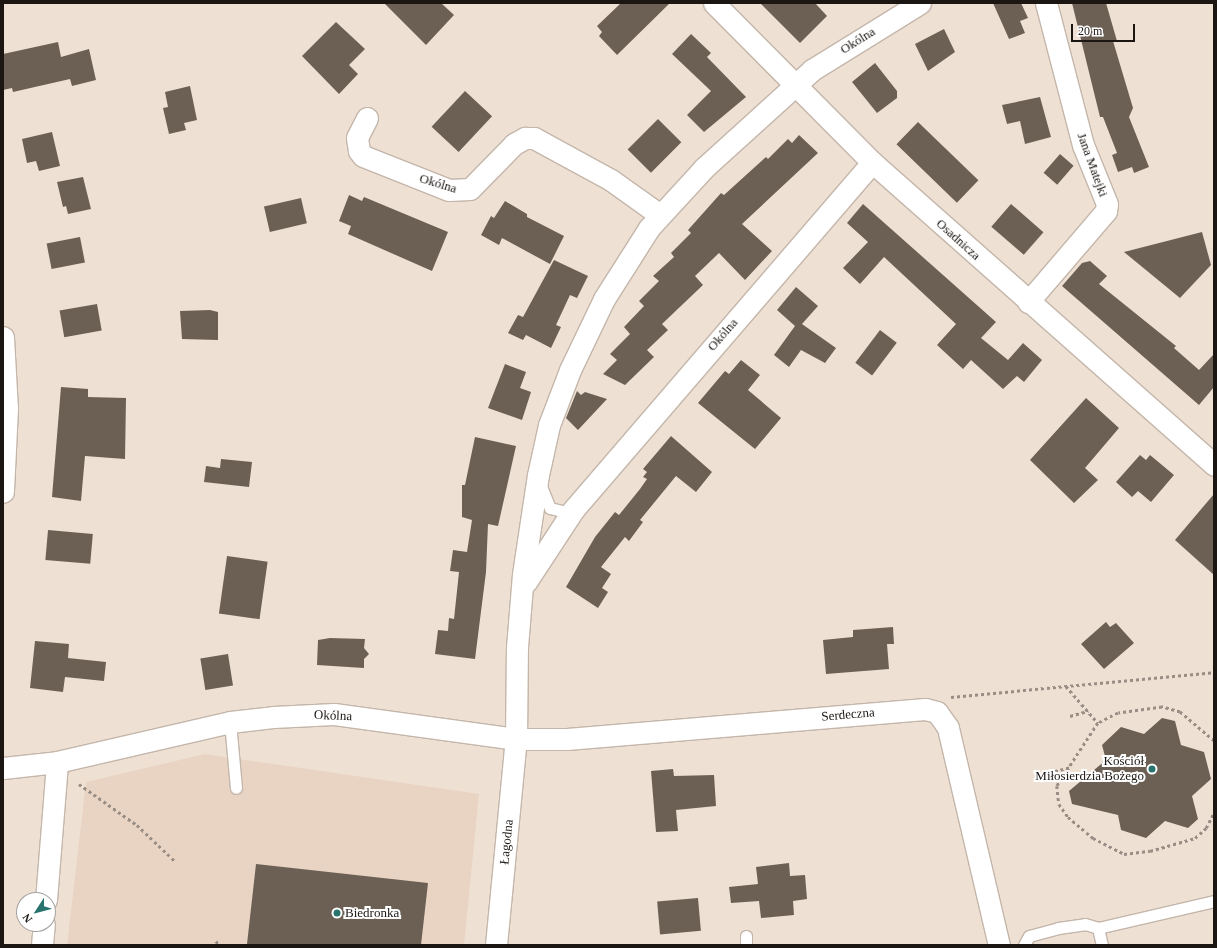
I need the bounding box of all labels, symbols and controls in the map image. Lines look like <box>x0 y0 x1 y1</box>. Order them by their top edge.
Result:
scale bar <box>1073 16 1137 42</box>
street label: Okólna <box>838 24 878 58</box>
text: 20 m <box>1078 24 1102 38</box>
street label: Jana Matejki <box>1073 131 1111 199</box>
street label: Okólna <box>417 171 459 197</box>
street label: Osadnicza <box>933 216 983 264</box>
street label: Okólna <box>705 315 741 355</box>
street label: Serdeczna <box>821 705 875 725</box>
street label: Okólna <box>314 708 352 724</box>
place label: Kościół Miłosierdzia Bożego <box>1035 754 1144 785</box>
marker: Kościół Miłosierdzia Bożego <box>1147 764 1157 774</box>
street label: Łagodna <box>497 819 517 865</box>
north arrow <box>16 892 56 932</box>
place label: Biedronka <box>345 905 399 921</box>
marker: Biedronka <box>332 908 342 918</box>
text: N <box>20 912 34 925</box>

